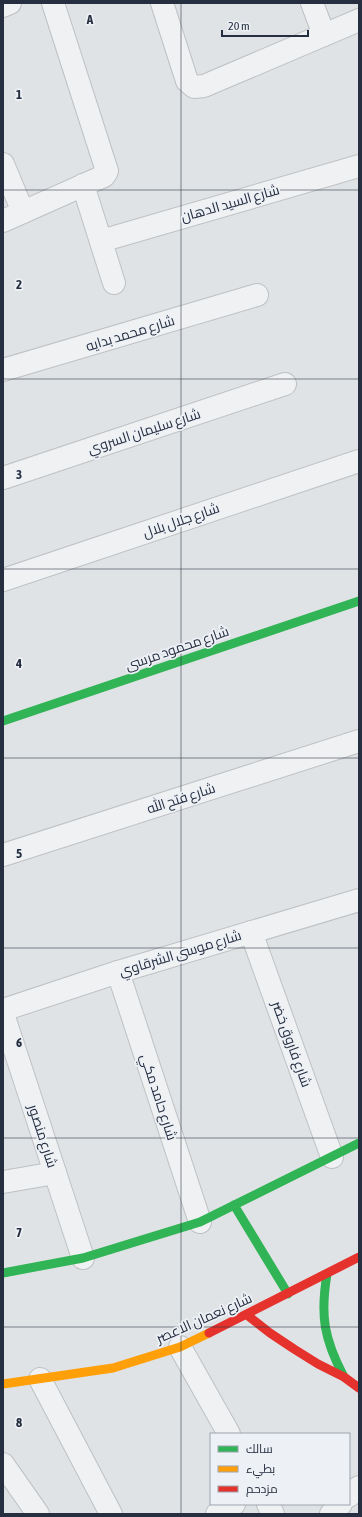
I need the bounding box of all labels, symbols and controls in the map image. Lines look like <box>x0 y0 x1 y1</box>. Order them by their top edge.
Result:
text: A <box>86 12 94 27</box>
scale bar <box>222 12 308 38</box>
text: 20 m <box>228 19 250 33</box>
text: 1 <box>16 87 22 102</box>
street label: شارع السيد الدهان <box>179 181 281 226</box>
text: 2 <box>16 277 22 292</box>
street label: شارع محمد بدايه <box>84 312 177 355</box>
street label: شارع سليمان السروي <box>86 405 204 461</box>
text: 3 <box>16 467 22 482</box>
street label: شارع جلال بلال <box>141 499 222 542</box>
street label: شارع محمود مرسى <box>123 623 231 674</box>
text: 4 <box>15 656 22 671</box>
street label: شارع فتح الله <box>145 778 217 818</box>
text: 5 <box>16 846 22 861</box>
street label: شارع موسى الشرقاوي <box>117 927 244 983</box>
street label: شارع فاروق خضر <box>268 998 315 1090</box>
text: 6 <box>16 1035 22 1050</box>
street label: شارع حامد مكي <box>134 1052 181 1143</box>
street label: شارع منصور <box>24 1101 61 1170</box>
text: 7 <box>16 1225 22 1240</box>
street label: شارع نعمان الاعصر <box>153 1290 255 1348</box>
text: 8 <box>16 1415 22 1430</box>
legend <box>210 1433 350 1505</box>
text: سالك <box>246 1442 273 1456</box>
text: بطيء <box>246 1462 275 1479</box>
text: مزدحم <box>246 1482 278 1497</box>

